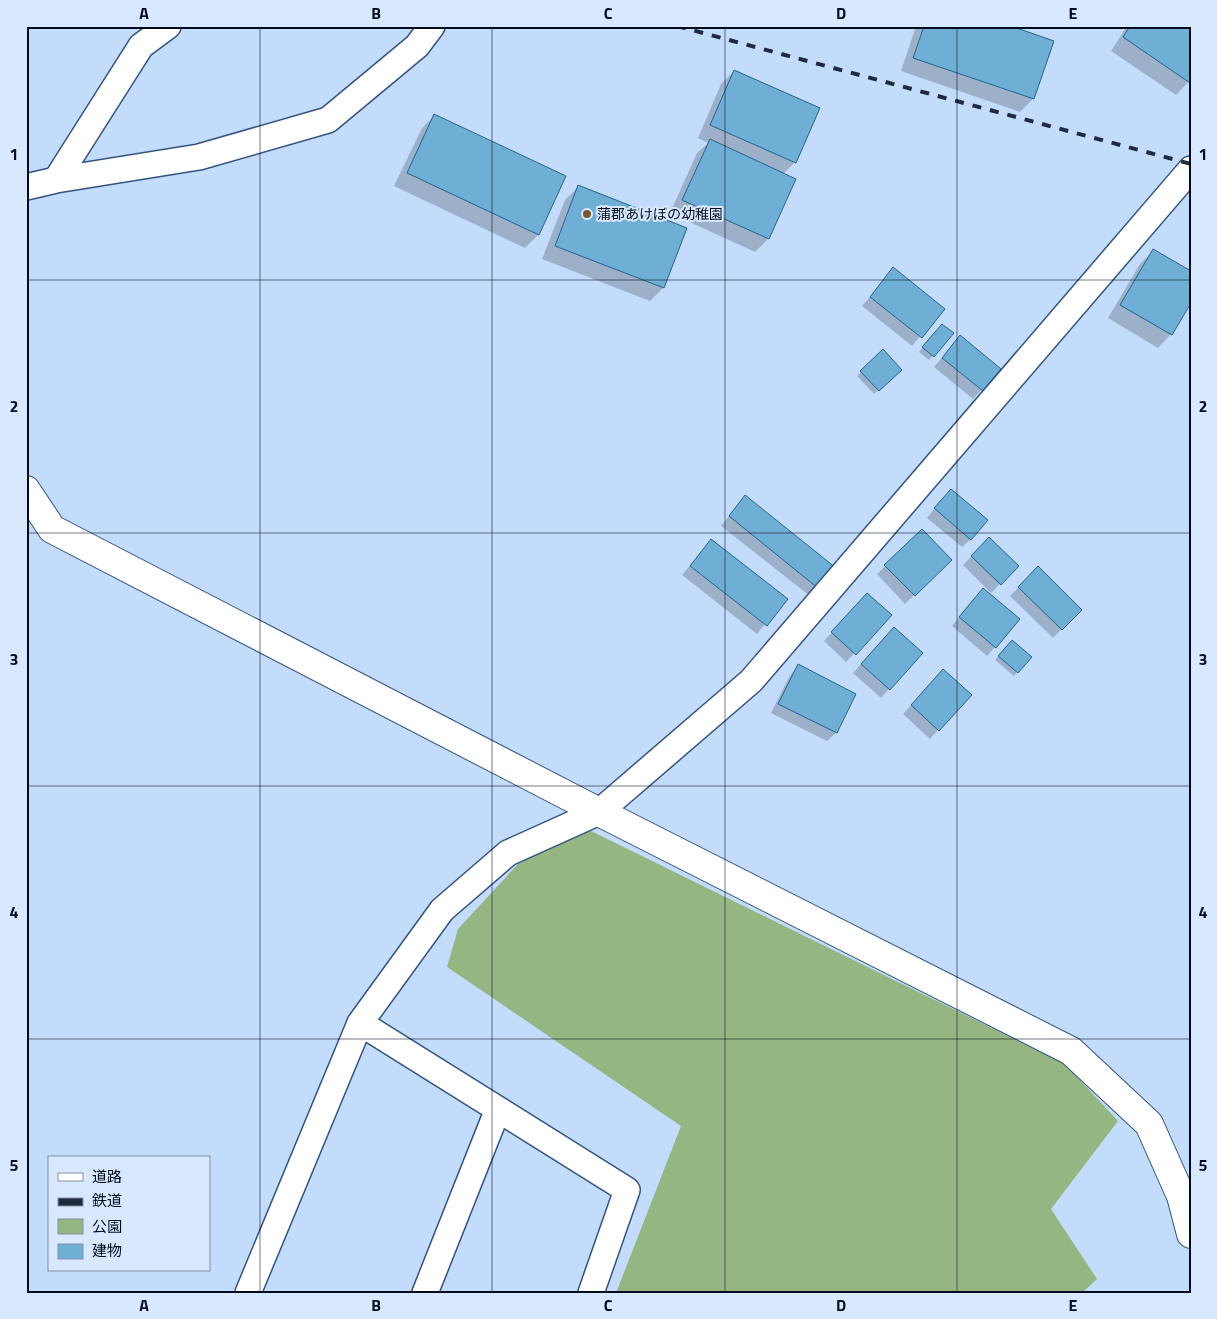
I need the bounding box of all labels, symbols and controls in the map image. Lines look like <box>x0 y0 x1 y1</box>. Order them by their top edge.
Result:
text: A <box>139 1 149 25</box>
text: B <box>371 1 381 25</box>
text: C <box>604 1 613 25</box>
text: D <box>836 1 846 25</box>
text: E <box>1069 1 1078 25</box>
text: 1 <box>10 142 18 166</box>
text: 1 <box>1199 142 1207 166</box>
place label: 蒲郡あけぼの幼稚園 <box>597 203 723 224</box>
marker: 蒲郡あけぼの幼稚園 <box>581 208 593 220</box>
text: 2 <box>10 394 18 418</box>
text: 2 <box>1199 394 1207 418</box>
text: 3 <box>10 647 18 671</box>
text: 3 <box>1199 647 1207 671</box>
text: 4 <box>10 900 19 924</box>
text: 4 <box>1199 900 1208 924</box>
text: 5 <box>10 1153 19 1177</box>
text: 5 <box>1199 1153 1208 1177</box>
legend <box>48 1156 210 1272</box>
text: 道路 <box>92 1165 122 1188</box>
text: 鉄道 <box>92 1189 122 1212</box>
text: 公園 <box>92 1215 122 1238</box>
text: 建物 <box>92 1239 122 1262</box>
text: A <box>139 1293 149 1317</box>
text: B <box>371 1293 381 1317</box>
text: C <box>604 1293 613 1317</box>
text: D <box>836 1293 846 1317</box>
text: E <box>1069 1293 1078 1317</box>

